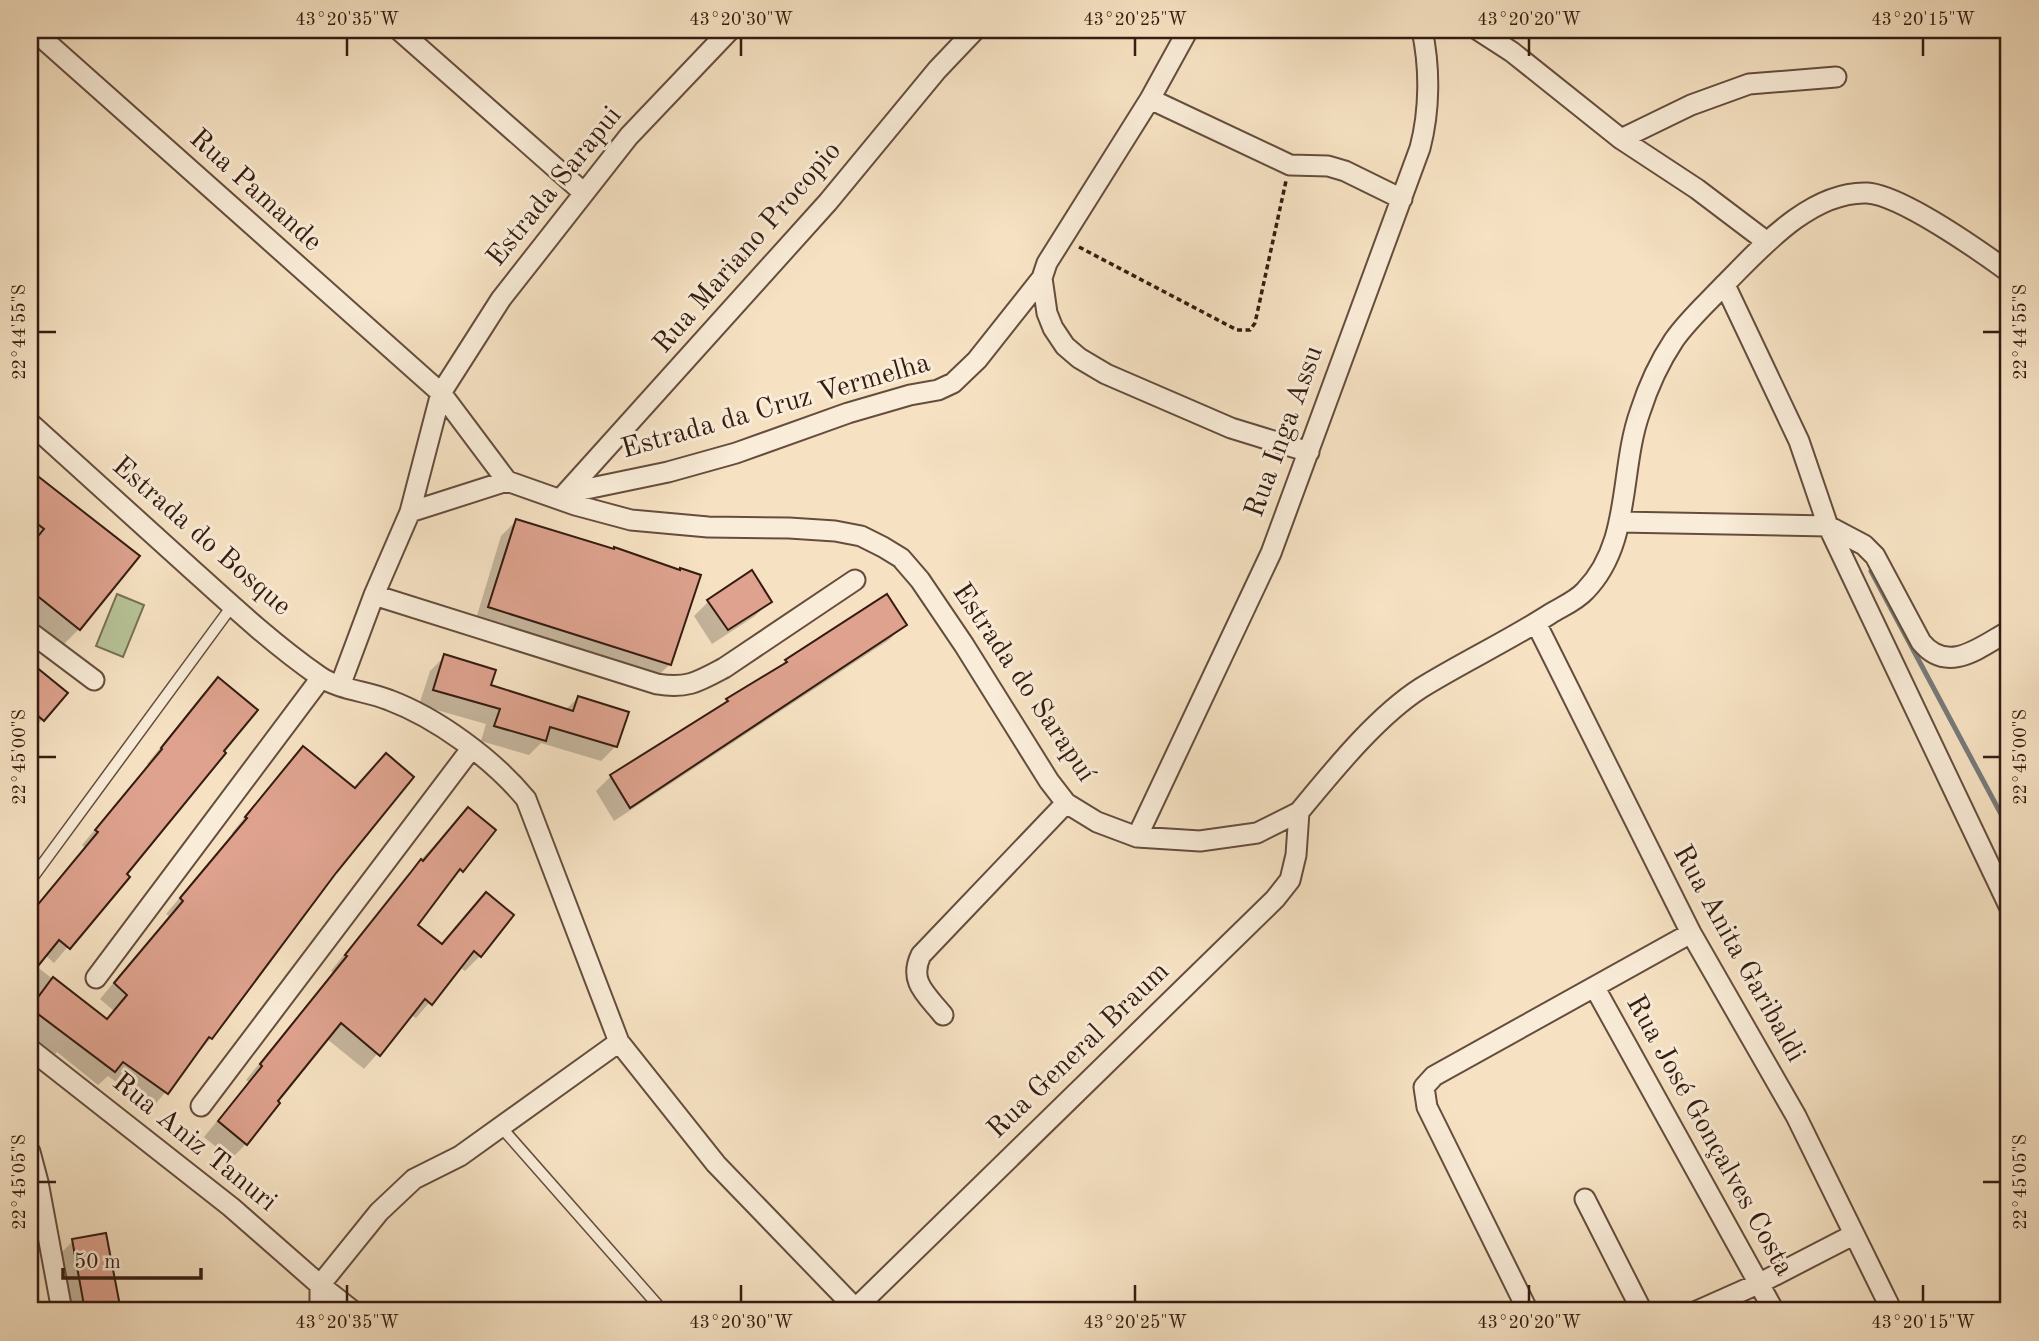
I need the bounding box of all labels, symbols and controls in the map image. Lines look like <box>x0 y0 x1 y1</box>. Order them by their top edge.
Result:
text: 43°20'35"W <box>295 11 399 29</box>
text: 43°20'30"W <box>689 11 793 29</box>
text: 43°20'25"W <box>1083 11 1187 29</box>
text: 43°20'20"W <box>1477 11 1581 29</box>
text: 43°20'15"W <box>1871 11 1975 29</box>
street label: Estrada Sarapui <box>482 102 628 272</box>
street label: Rua Pamande <box>184 125 326 257</box>
street label: Rua Mariano Procopio <box>649 137 847 359</box>
text: 22°44'55"S <box>11 284 29 380</box>
text: 22°44'55"S <box>2012 284 2030 380</box>
street label: Rua Inga Assu <box>1241 342 1329 521</box>
street label: Estrada da Cruz Vermelha <box>619 349 934 464</box>
street label: Estrada do Bosque <box>106 452 296 622</box>
street label: Estrada do Sarapuí <box>946 579 1100 788</box>
text: 22°45'00"S <box>11 709 29 805</box>
text: 22°45'00"S <box>2012 709 2030 805</box>
street label: Rua Anita Garibaldi <box>1667 841 1809 1067</box>
street label: Rua General Braum <box>983 957 1175 1145</box>
street label: Rua José Gonçalves Costa <box>1620 991 1798 1281</box>
street label: Rua Aniz Tanuri <box>107 1068 281 1218</box>
text: 22°45'05"S <box>11 1134 29 1230</box>
text: 22°45'05"S <box>2012 1134 2030 1230</box>
scale bar <box>63 1236 201 1280</box>
text: 50 m <box>74 1252 121 1273</box>
text: 43°20'35"W <box>295 1314 399 1332</box>
text: 43°20'30"W <box>689 1314 793 1332</box>
text: 43°20'25"W <box>1083 1314 1187 1332</box>
text: 43°20'20"W <box>1477 1314 1581 1332</box>
text: 43°20'15"W <box>1871 1314 1975 1332</box>

